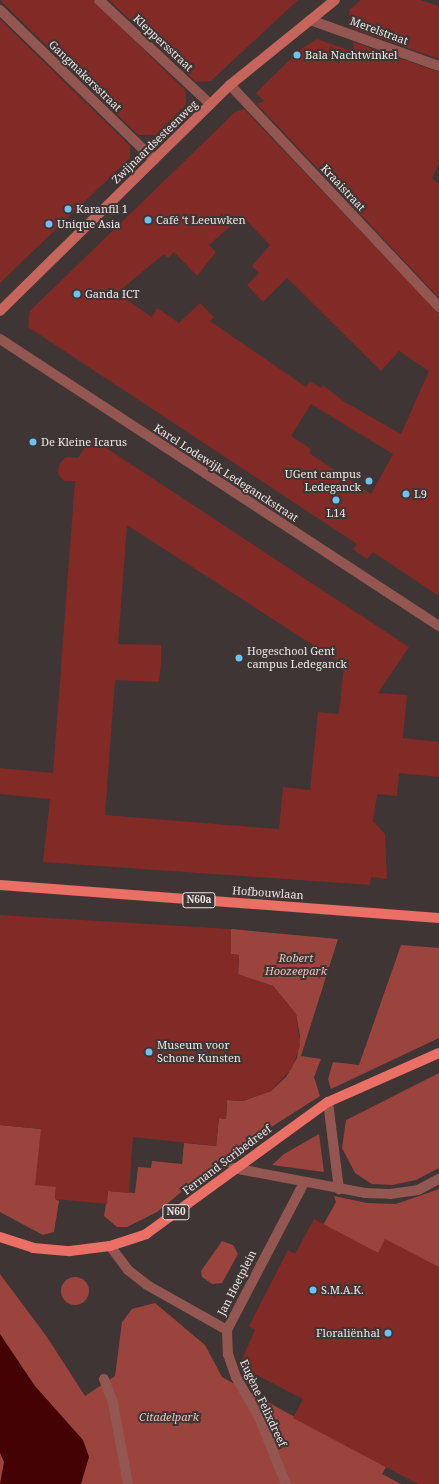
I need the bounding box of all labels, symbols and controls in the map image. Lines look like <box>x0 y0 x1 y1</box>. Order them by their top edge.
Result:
street label: Kleppersstraat <box>130 12 196 74</box>
street label: Merelstraat <box>348 14 410 48</box>
street label: Gangmakersstraat <box>46 38 124 114</box>
place label: Bala Nachtwinkel <box>305 48 397 62</box>
marker: Bala Nachtwinkel <box>292 50 302 60</box>
street label: Zwijnaardsesteenweg <box>109 98 201 186</box>
street label: Kraaistraat <box>318 162 368 214</box>
place label: Karanfil 1 <box>76 202 128 216</box>
marker: Karanfil 1 <box>63 204 73 214</box>
place label: Café ‘t Leeuwken <box>156 213 246 227</box>
marker: Café ‘t Leeuwken <box>143 215 153 225</box>
place label: Unique Asia <box>57 217 120 231</box>
marker: Unique Asia <box>44 219 54 229</box>
place label: Ganda ICT <box>85 287 139 301</box>
marker: Ganda ICT <box>72 289 82 299</box>
street label: Karel Lodewijk Ledeganckstraat <box>151 421 301 525</box>
place label: De Kleine Icarus <box>41 435 127 449</box>
marker: De Kleine Icarus <box>28 437 38 447</box>
place label: UGent campus Ledeganck <box>285 468 361 494</box>
marker: UGent campus Ledeganck <box>364 476 374 486</box>
place label: L9 <box>414 487 427 501</box>
marker: L9 <box>401 489 411 499</box>
marker: L14 <box>331 495 341 505</box>
place label: L14 <box>326 506 346 520</box>
place label: Hogeschool Gent campus Ledeganck <box>247 645 347 671</box>
marker: Hogeschool Gent campus Ledeganck <box>234 653 244 663</box>
street label: Hofbouwlaan <box>232 884 304 902</box>
road number: N60a <box>182 892 216 908</box>
park label: Robert Hoozeepark <box>265 952 327 978</box>
place label: Museum voor Schone Kunsten <box>157 1039 241 1065</box>
marker: Museum voor Schone Kunsten <box>144 1047 154 1057</box>
street label: Fernand Scribedreef <box>180 1122 274 1198</box>
road number: N60 <box>162 1204 190 1220</box>
street label: Jan Hoetplein <box>215 1248 259 1318</box>
place label: S.M.A.K. <box>321 1283 364 1297</box>
marker: S.M.A.K. <box>308 1285 318 1295</box>
place label: Floraliënhal <box>316 1326 380 1340</box>
marker: Floraliënhal <box>383 1328 393 1338</box>
street label: Eugène Felixdreef <box>237 1357 289 1449</box>
park label: Citadelpark <box>139 1410 199 1424</box>

